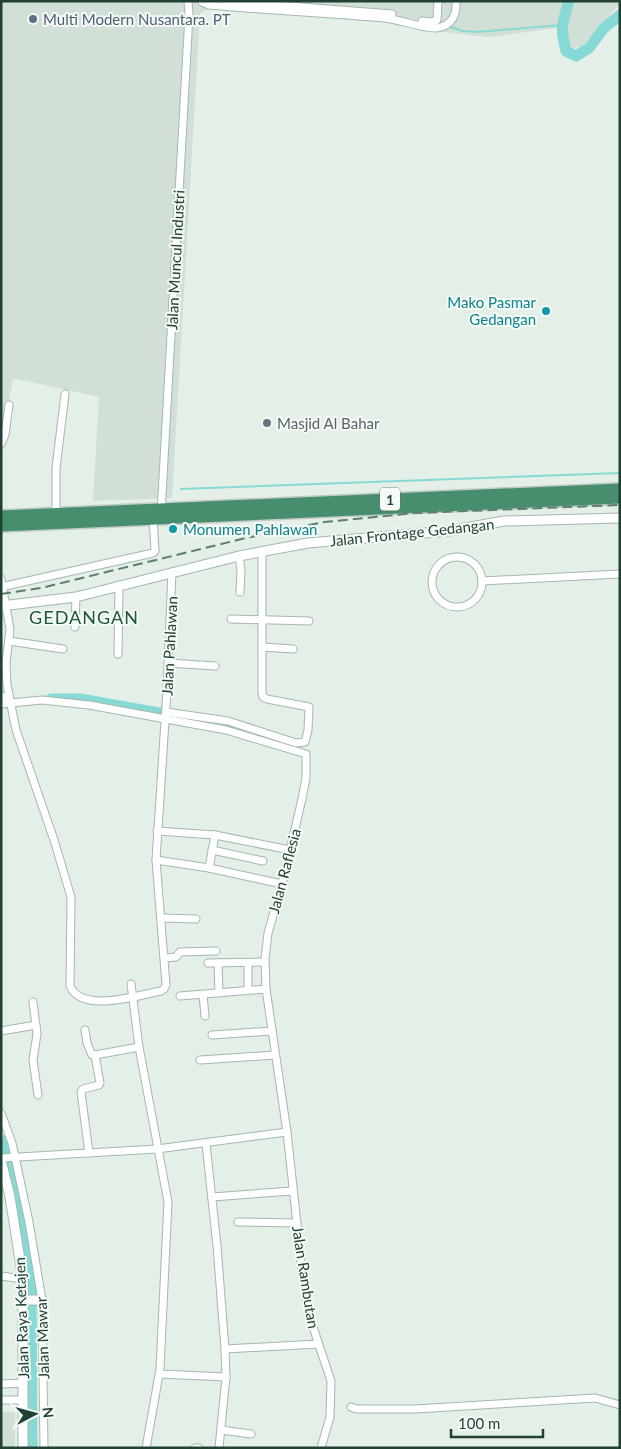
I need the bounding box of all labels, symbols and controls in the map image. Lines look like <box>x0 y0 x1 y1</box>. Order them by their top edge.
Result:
place label: Multi Modern Nusantara. PT <box>43 10 231 28</box>
marker: Multi Modern Nusantara. PT <box>27 13 39 25</box>
street label: Jalan Muncul Industri <box>162 189 188 331</box>
place label: Mako Pasmar Gedangan <box>447 293 537 328</box>
marker: Mako Pasmar Gedangan <box>540 305 552 317</box>
place label: Masjid Al Bahar <box>277 414 380 432</box>
marker: Masjid Al Bahar <box>261 417 273 429</box>
road number: 1 <box>380 488 400 510</box>
street label: Jalan Frontage Gedangan <box>329 514 495 550</box>
place label: Monumen Pahlawan <box>183 520 317 538</box>
marker: Monumen Pahlawan <box>167 523 179 535</box>
street label: Jalan Pahlawan <box>157 596 181 696</box>
district label: GEDANGAN <box>29 606 139 628</box>
street label: Jalan Raflesia <box>264 826 304 916</box>
street label: Jalan Rambutan <box>289 1224 323 1330</box>
street label: Jalan Raya Ketajen <box>10 1257 32 1379</box>
street label: Jalan Mawar <box>32 1296 52 1379</box>
north arrow <box>10 1389 60 1439</box>
text: N <box>39 1406 57 1419</box>
scale bar <box>451 1406 544 1438</box>
text: 100 m <box>458 1414 500 1432</box>

